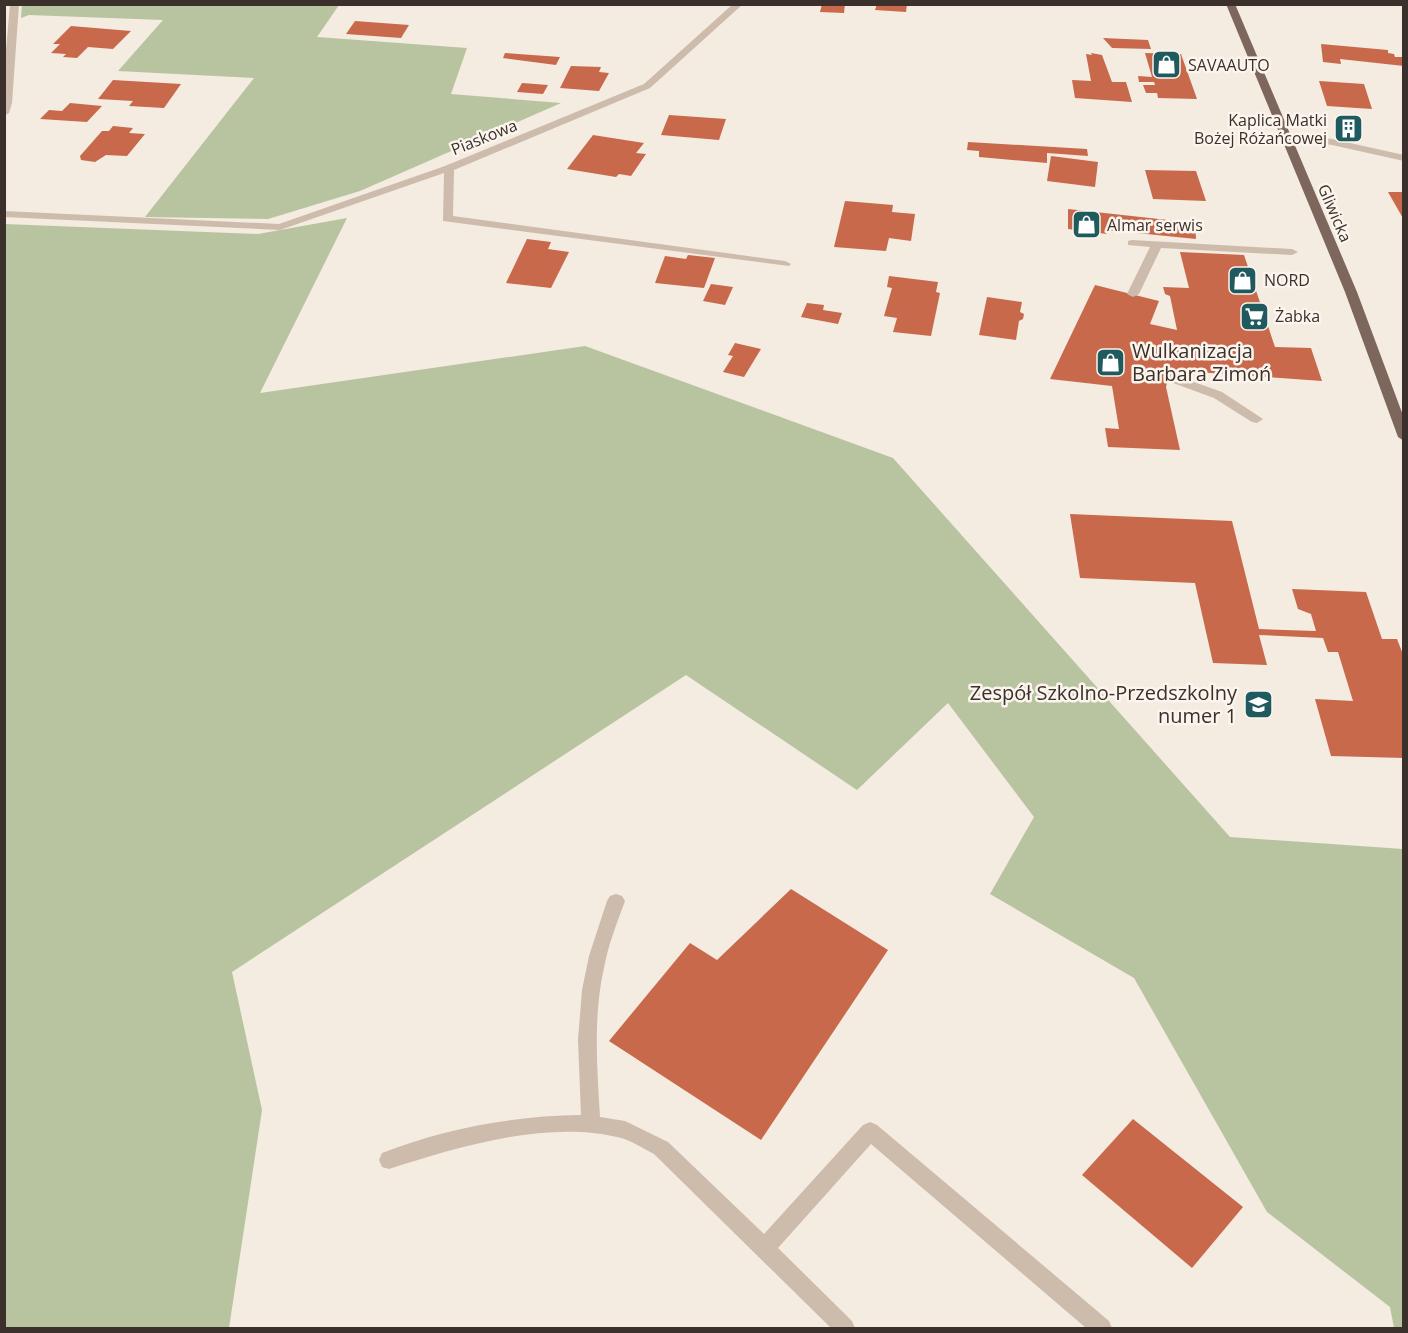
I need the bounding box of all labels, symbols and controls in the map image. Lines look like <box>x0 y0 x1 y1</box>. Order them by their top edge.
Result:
shop icon: SAVAAUTO <box>1151 49 1183 81</box>
place label: SAVAAUTO <box>1188 54 1270 76</box>
place label: Kaplica Matki Bożej Różańcowej <box>1194 109 1327 149</box>
building icon: Kaplica Matki Bożej Różańcowej <box>1332 113 1364 145</box>
street label: Piaskowa <box>448 114 520 160</box>
street label: Gliwicka <box>1313 181 1357 245</box>
shop icon: Almar serwis <box>1070 209 1102 241</box>
place label: Almar serwis <box>1107 214 1203 236</box>
shop icon: NORD <box>1227 264 1259 296</box>
place label: NORD <box>1264 269 1310 291</box>
supermarket icon: Żabka <box>1238 300 1270 332</box>
place label: Żabka <box>1275 305 1320 327</box>
place label: Wulkanizacja Barbara Zimoń <box>1132 337 1271 387</box>
shop icon: Wulkanizacja Barbara Zimoń <box>1095 346 1127 378</box>
place label: Zespół Szkolno-Przedszkolny numer 1 <box>970 679 1238 729</box>
school or university icon: Zespół Szkolno-Przedszkolny numer 1 <box>1242 688 1274 720</box>

